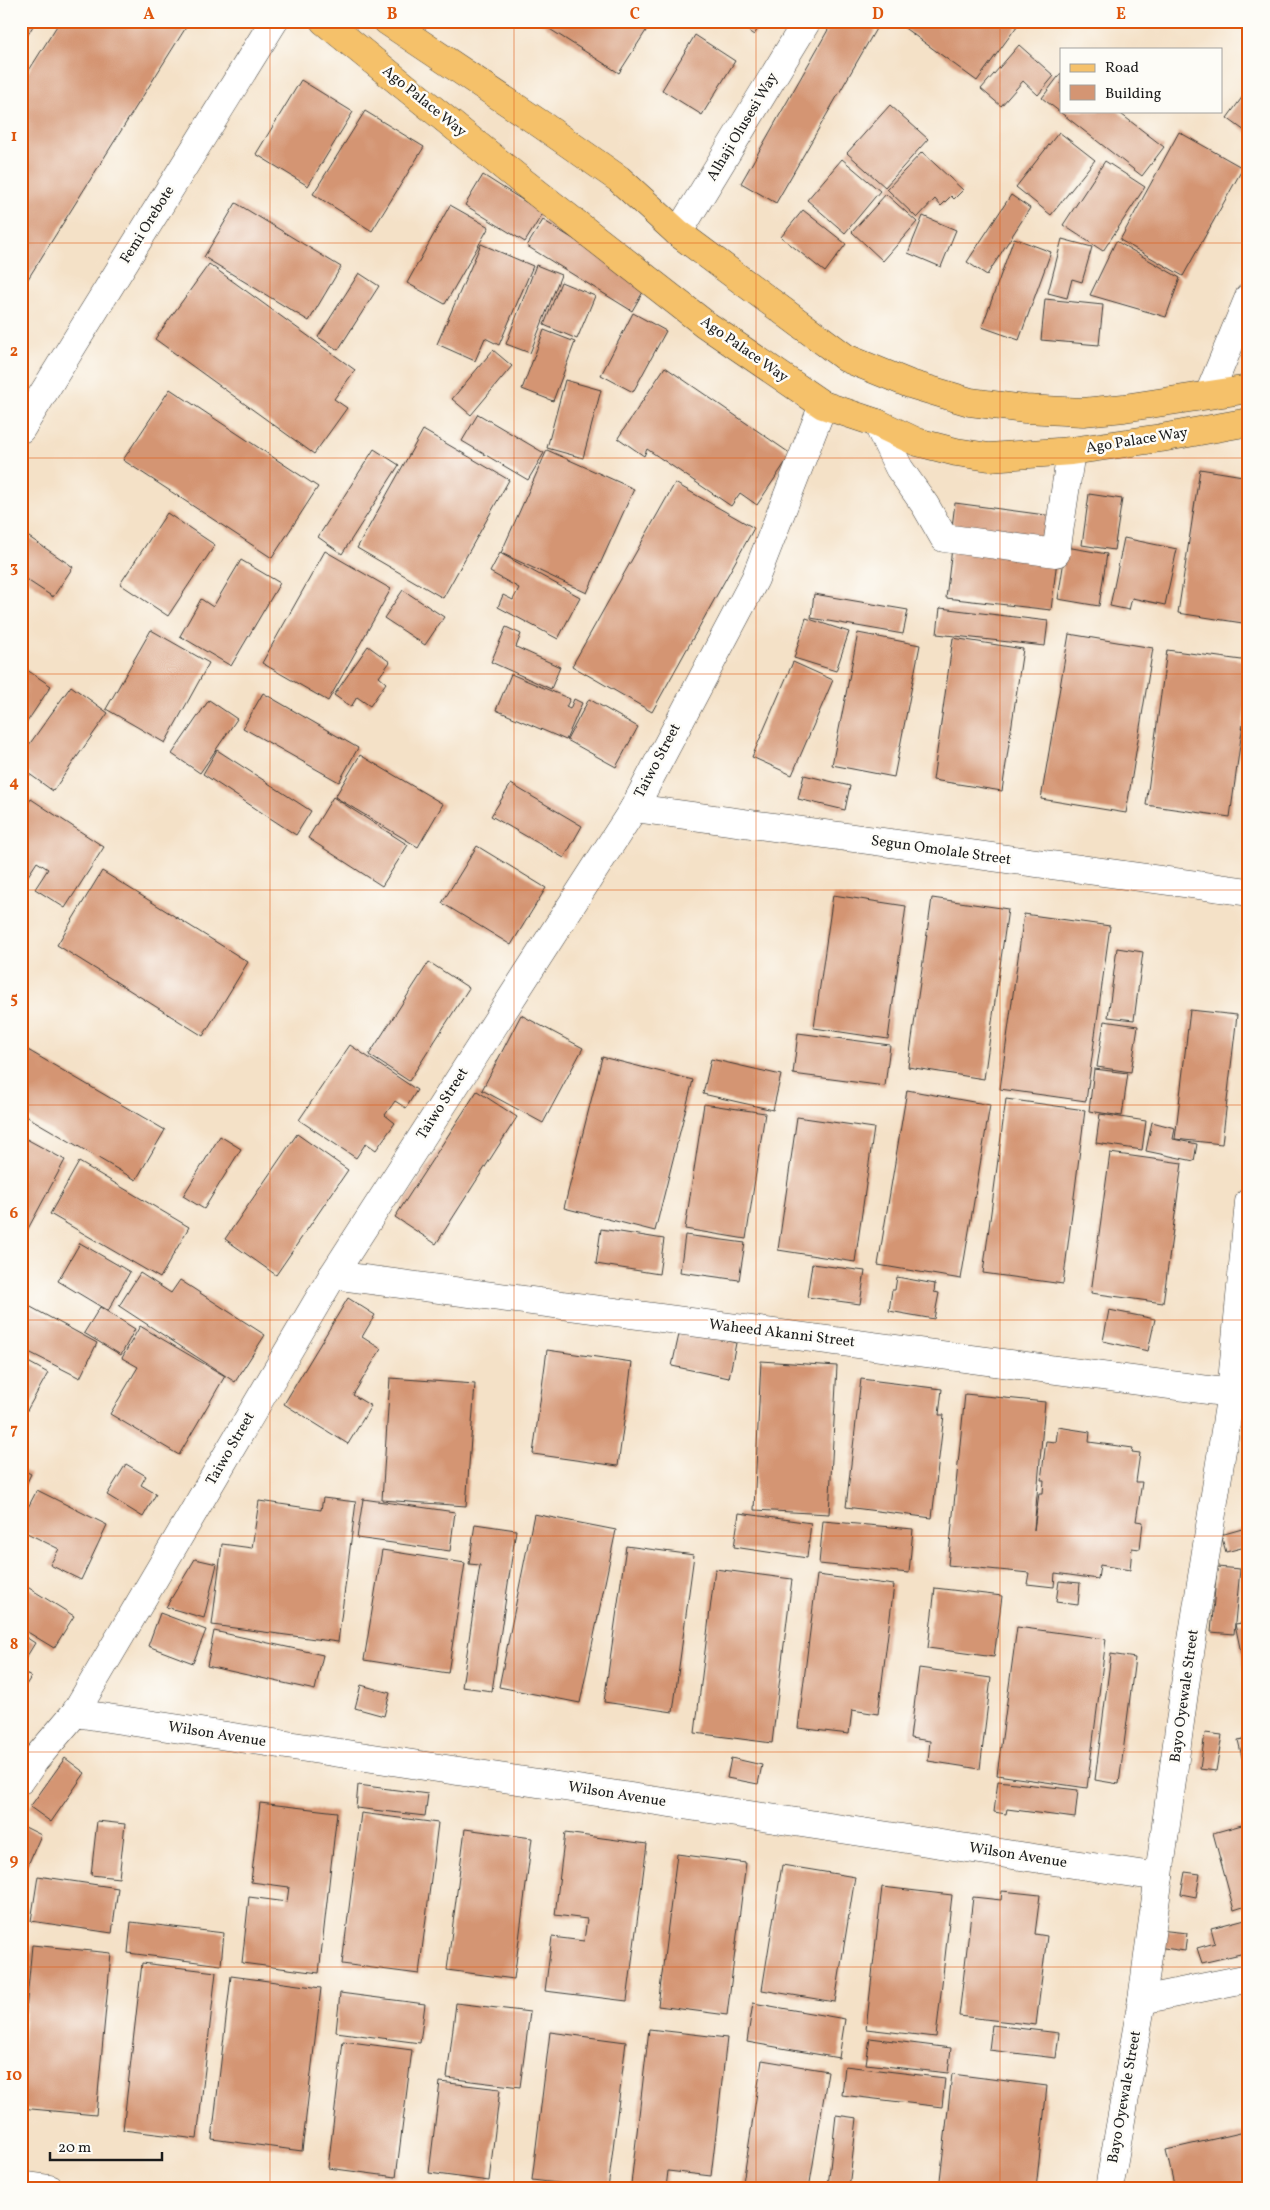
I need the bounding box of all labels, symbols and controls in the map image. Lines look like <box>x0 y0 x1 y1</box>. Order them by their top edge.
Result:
text: A <box>143 4 155 26</box>
text: B <box>387 4 398 26</box>
text: C <box>630 4 640 26</box>
text: D <box>872 4 884 26</box>
text: E <box>1116 4 1126 26</box>
legend <box>1060 48 1222 112</box>
text: Road <box>1105 58 1139 79</box>
street label: Ago Palace Way <box>377 61 471 143</box>
street label: Alhaji Olusesi Way <box>702 69 784 185</box>
text: Building <box>1105 84 1162 105</box>
text: 1 <box>11 126 17 148</box>
street label: Femi Orebote <box>116 182 180 268</box>
street label: Ago Palace Way <box>696 312 792 388</box>
text: 2 <box>10 341 18 363</box>
street label: Ago Palace Way <box>1085 423 1189 459</box>
text: 3 <box>10 557 18 579</box>
street label: Taiwo Street <box>630 720 686 802</box>
text: 4 <box>9 772 19 794</box>
street label: Segun Omolale Street <box>870 831 1012 871</box>
text: 5 <box>10 988 18 1010</box>
street label: Taiwo Street <box>412 1064 474 1144</box>
text: 6 <box>10 1203 19 1225</box>
street label: Waheed Akanni Street <box>708 1315 856 1353</box>
street label: Taiwo Street <box>202 1408 260 1490</box>
text: 7 <box>10 1419 18 1441</box>
street label: Bayo Oyewale Street <box>1165 1628 1205 1764</box>
text: 8 <box>10 1634 18 1656</box>
street label: Wilson Avenue <box>166 1717 268 1753</box>
street label: Wilson Avenue <box>566 1777 668 1813</box>
street label: Wilson Avenue <box>967 1838 1069 1874</box>
text: 9 <box>10 1850 19 1872</box>
street label: Bayo Oyewale Street <box>1103 2029 1147 2165</box>
text: 10 <box>6 2065 22 2087</box>
scale bar <box>50 2130 162 2162</box>
text: 20 m <box>58 2138 91 2159</box>

